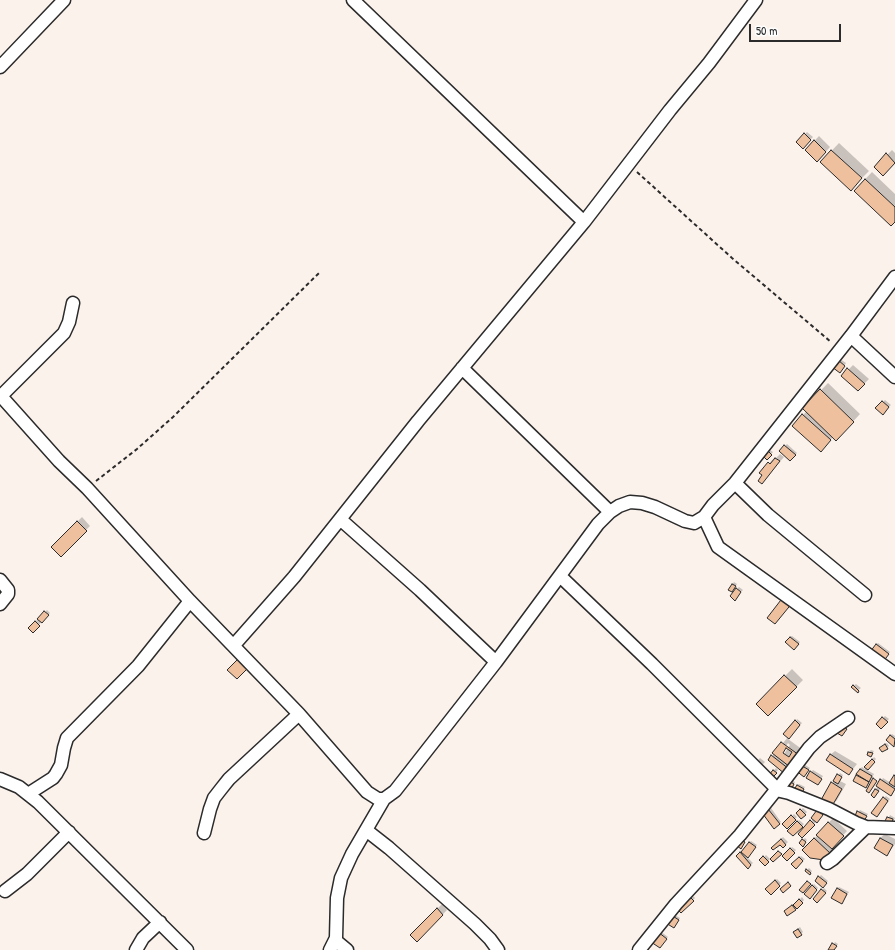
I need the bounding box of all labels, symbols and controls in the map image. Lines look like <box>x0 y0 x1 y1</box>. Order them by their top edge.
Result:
scale bar <box>751 16 843 42</box>
text: 50 m <box>756 22 777 39</box>

